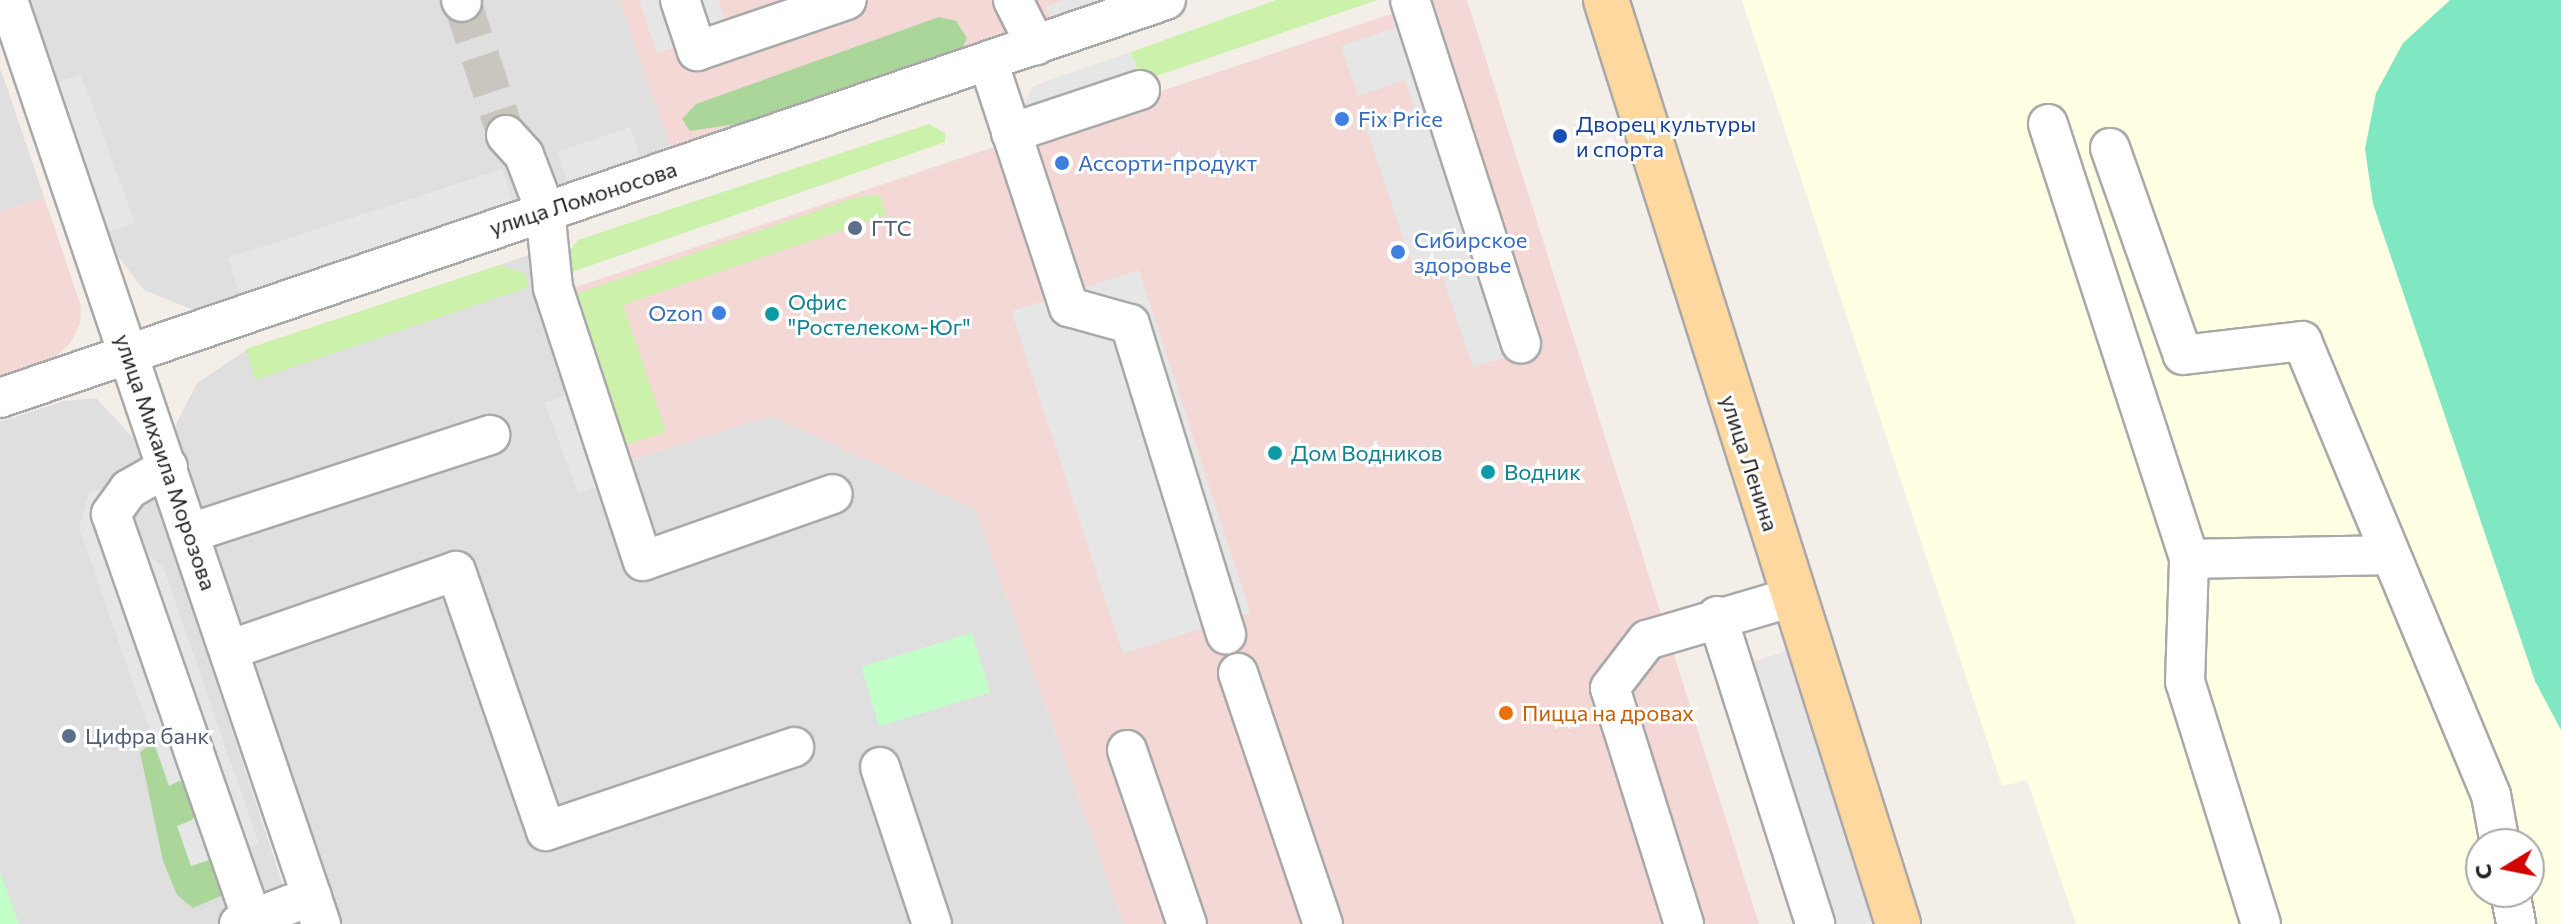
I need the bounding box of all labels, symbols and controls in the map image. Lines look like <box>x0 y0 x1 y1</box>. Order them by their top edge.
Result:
place label: Fix Price <box>1358 106 1443 132</box>
marker: Fix Price <box>1333 110 1351 128</box>
place label: Дворец культуры и спорта <box>1576 110 1756 162</box>
marker: Дворец культуры и спорта <box>1551 127 1569 145</box>
place label: Ассорти-продукт <box>1078 150 1257 176</box>
marker: Ассорти-продукт <box>1053 154 1071 172</box>
street label: улица Ломоносова <box>486 155 680 241</box>
place label: ГТС <box>871 215 912 241</box>
marker: ГТС <box>846 219 864 237</box>
place label: Сибирское здоровье <box>1414 226 1527 278</box>
marker: Сибирское здоровье <box>1389 243 1407 261</box>
place label: Офис "Ростелеком-Юг" <box>788 288 971 340</box>
place label: Ozon <box>648 300 703 326</box>
marker: Ozon <box>710 304 728 322</box>
marker: Офис "Ростелеком-Юг" <box>763 305 781 323</box>
street label: улица Михаила Морозова <box>110 330 222 594</box>
street label: улица Ленина <box>1716 392 1784 534</box>
place label: Дом Водников <box>1291 440 1443 466</box>
marker: Дом Водников <box>1266 444 1284 462</box>
place label: Водник <box>1504 459 1581 485</box>
marker: Водник <box>1479 463 1497 481</box>
place label: Пицца на дровах <box>1522 700 1694 726</box>
marker: Пицца на дровах <box>1497 704 1515 722</box>
place label: Цифра банк <box>85 723 209 749</box>
marker: Цифра банк <box>60 727 78 745</box>
north arrow <box>2465 828 2545 908</box>
text: С <box>2468 862 2497 882</box>

